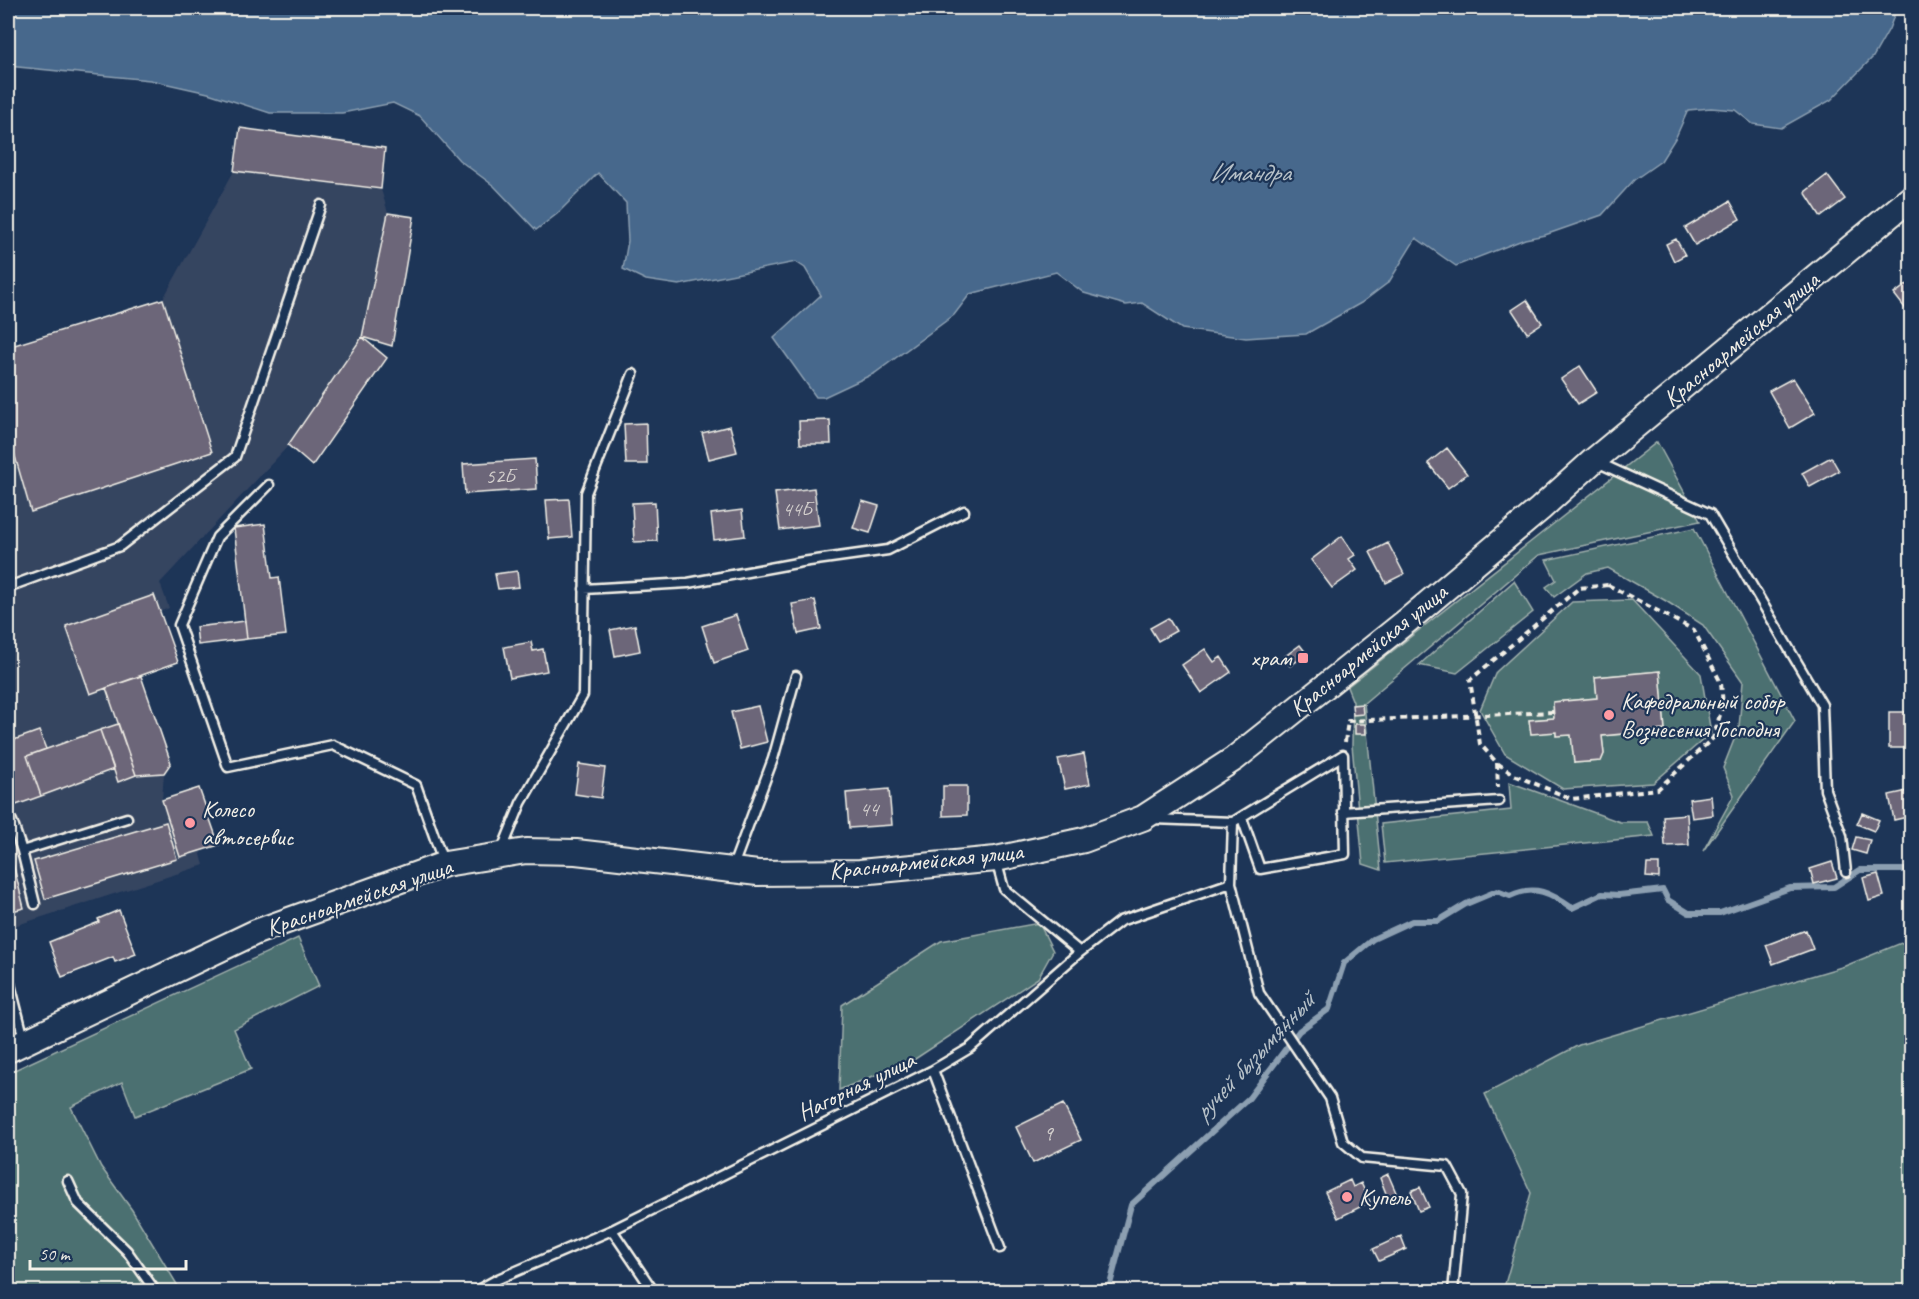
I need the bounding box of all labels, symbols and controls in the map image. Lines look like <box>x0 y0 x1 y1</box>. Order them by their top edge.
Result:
water label: Имандра <box>1210 156 1293 189</box>
street label: Красноармейская улица <box>1657 264 1826 413</box>
house number: 52Б <box>485 463 518 489</box>
house number: 44Б <box>782 496 815 522</box>
street label: Красноармейская улица <box>1283 576 1454 723</box>
place label: храм <box>1251 643 1292 673</box>
marker: храм <box>1296 651 1310 665</box>
place label: Кафедральный собор Вознесения Господня <box>1621 686 1786 745</box>
marker: Кафедральный собор Вознесения Господня <box>1602 708 1616 722</box>
place label: Колесо автосервис <box>202 794 295 852</box>
house number: 44 <box>860 796 881 822</box>
marker: Колесо автосервис <box>183 816 197 830</box>
street label: Красноармейская улица <box>828 836 1026 886</box>
street label: Красноармейская улица <box>262 851 457 943</box>
water label: ручей бызымянный <box>1185 981 1325 1128</box>
street label: Нагорная улица <box>792 1044 921 1127</box>
house number: 9 <box>1043 1120 1054 1146</box>
place label: Купель <box>1359 1182 1411 1212</box>
marker: Купель <box>1340 1190 1354 1204</box>
scale bar <box>30 1233 186 1271</box>
text: 50 m <box>39 1243 72 1265</box>

